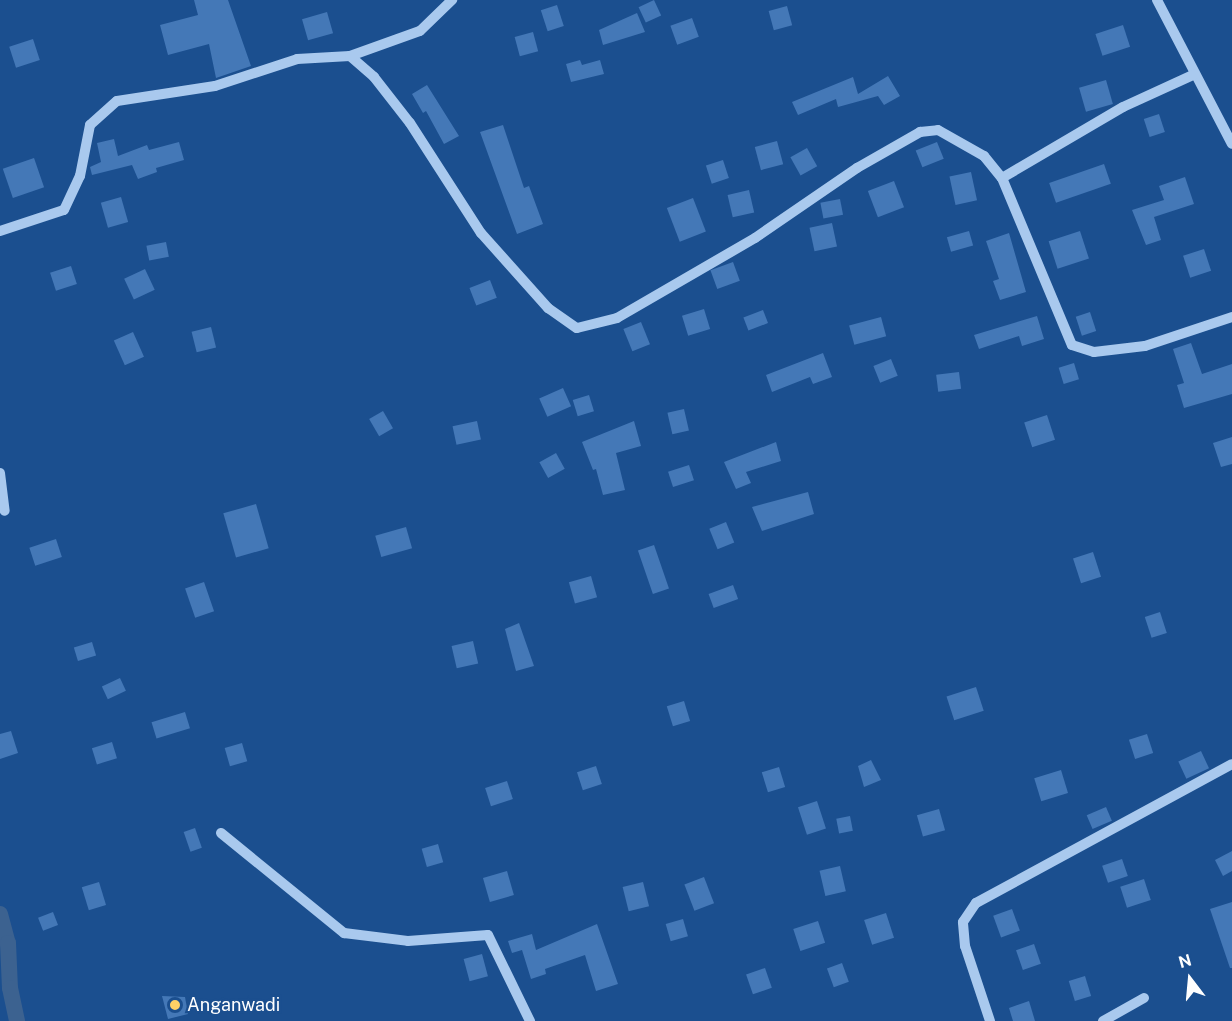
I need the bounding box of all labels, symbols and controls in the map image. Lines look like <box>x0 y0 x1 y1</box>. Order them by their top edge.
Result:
north arrow <box>1160 949 1220 1009</box>
text: N <box>1176 950 1194 972</box>
place label: Anganwadi <box>187 994 280 1016</box>
marker: Anganwadi <box>168 998 182 1012</box>

